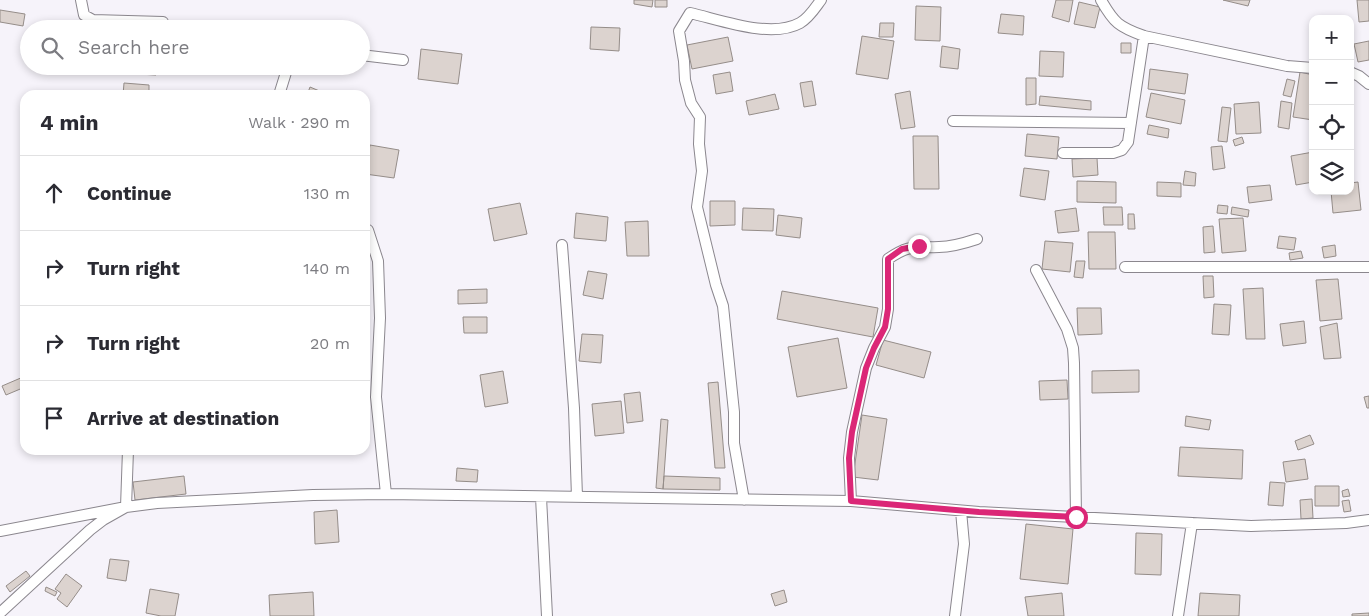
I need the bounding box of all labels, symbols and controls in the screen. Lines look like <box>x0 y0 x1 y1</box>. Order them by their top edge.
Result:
map controls <box>1309 15 1354 195</box>
button: + <box>1309 15 1354 60</box>
search box <box>20 20 370 75</box>
icon: search <box>38 34 66 62</box>
text: Search here <box>78 36 189 59</box>
button: − <box>1309 60 1354 105</box>
button: locate <box>1309 105 1354 150</box>
text: 4 min <box>40 110 98 135</box>
text: Walk · 290 m <box>248 113 350 132</box>
button: layers <box>1309 150 1354 195</box>
icon: ahead <box>40 179 68 207</box>
text: Continue <box>87 182 171 205</box>
text: 130 m <box>304 184 350 203</box>
route end <box>908 235 931 258</box>
icon: right <box>40 254 68 282</box>
text: Turn right <box>87 257 180 280</box>
text: 140 m <box>303 259 350 278</box>
icon: right <box>40 329 68 357</box>
text: Turn right <box>87 332 180 355</box>
text: 20 m <box>310 334 350 353</box>
icon: arrive <box>40 404 68 432</box>
text: Arrive at destination <box>87 407 279 430</box>
route start <box>1065 506 1088 529</box>

